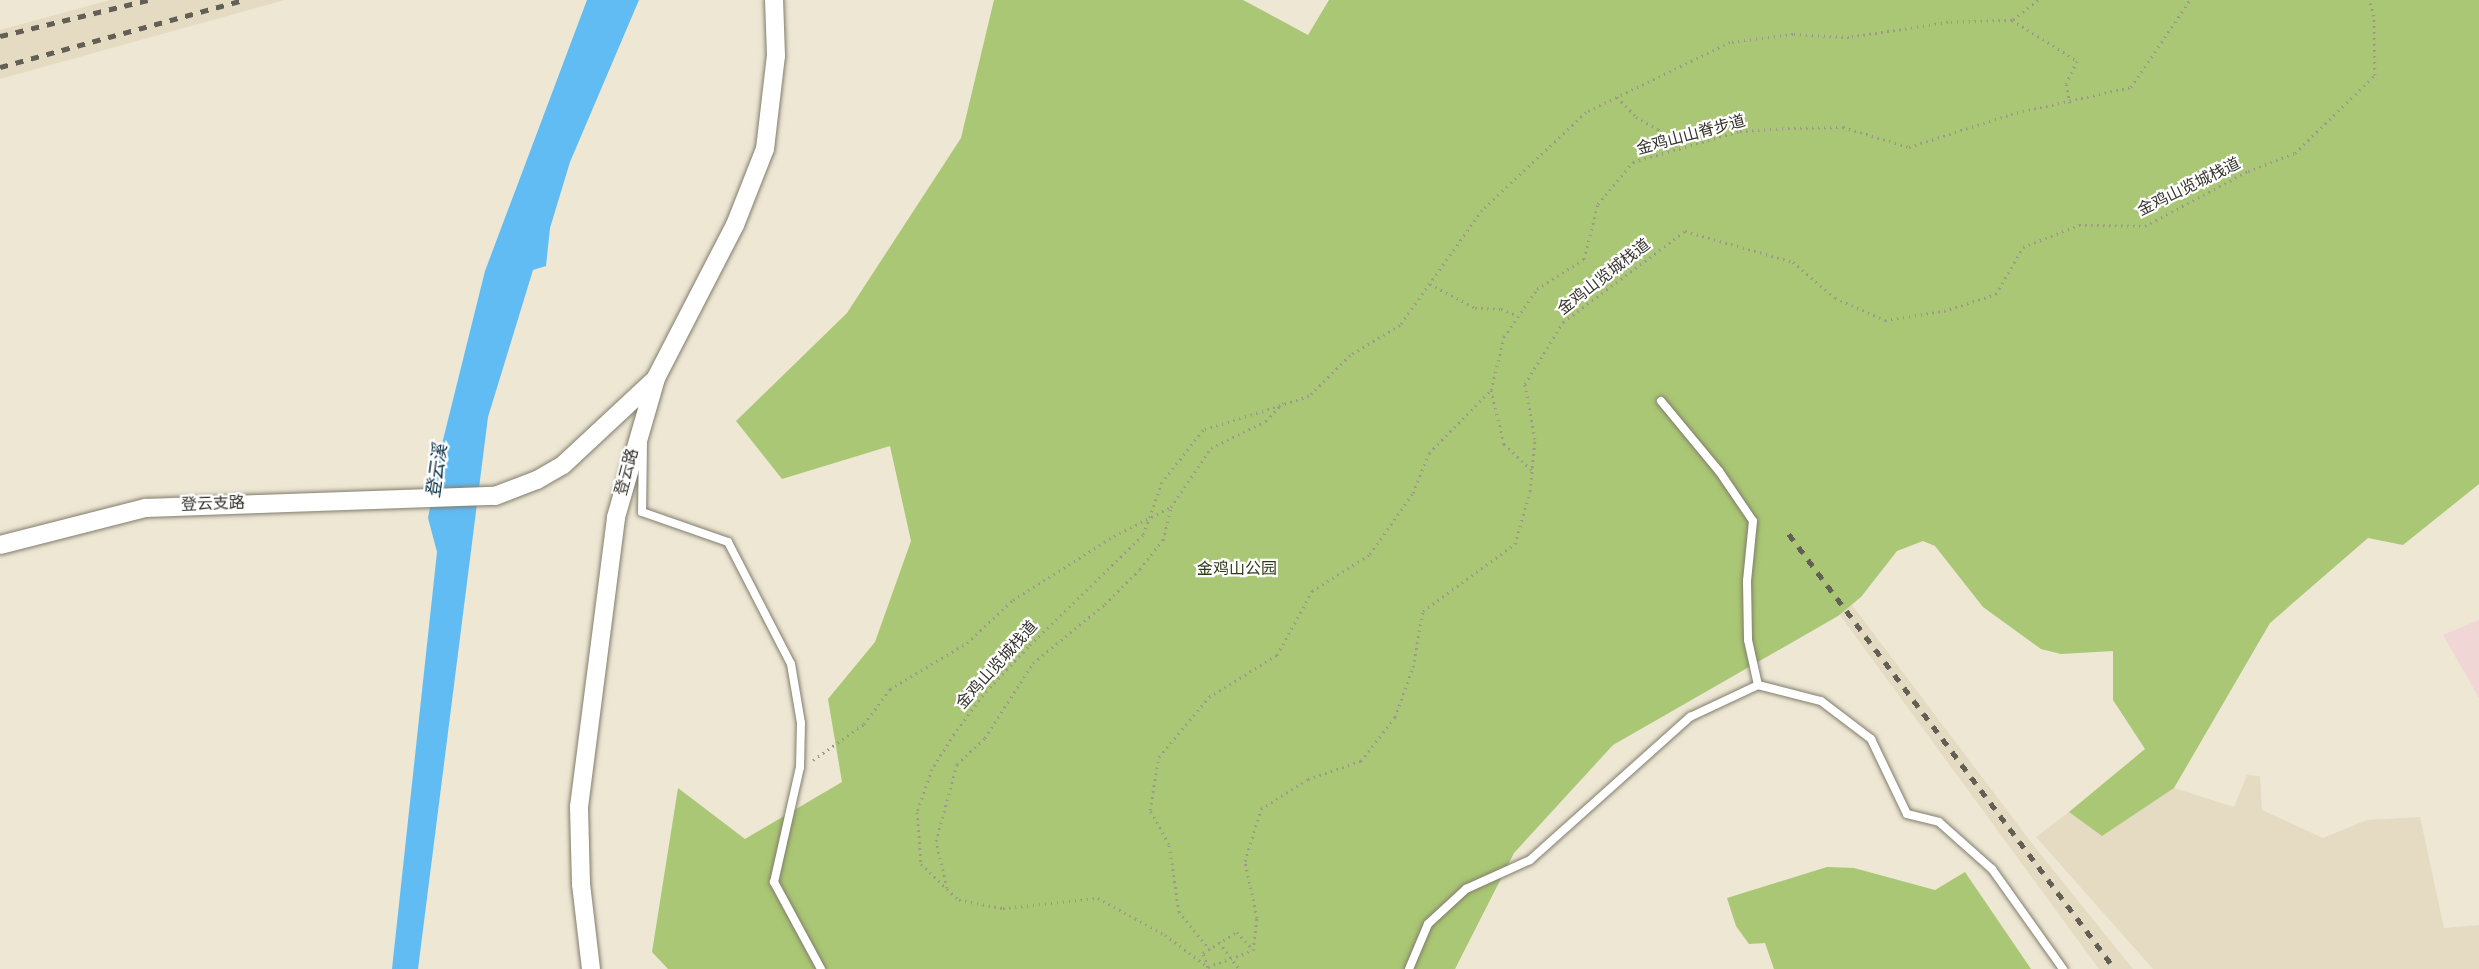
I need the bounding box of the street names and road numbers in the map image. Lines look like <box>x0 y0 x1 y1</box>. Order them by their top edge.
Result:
street label: 金鸡山山脊步道 <box>1634 111 1748 159</box>
street label: 金鸡山览城栈道 <box>2134 154 2244 220</box>
street label: 金鸡山览城栈道 <box>1554 235 1654 319</box>
street label: 登云路 <box>612 446 642 498</box>
street label: 登云支路 <box>181 493 245 515</box>
street label: 金鸡山览城栈道 <box>952 617 1042 713</box>

